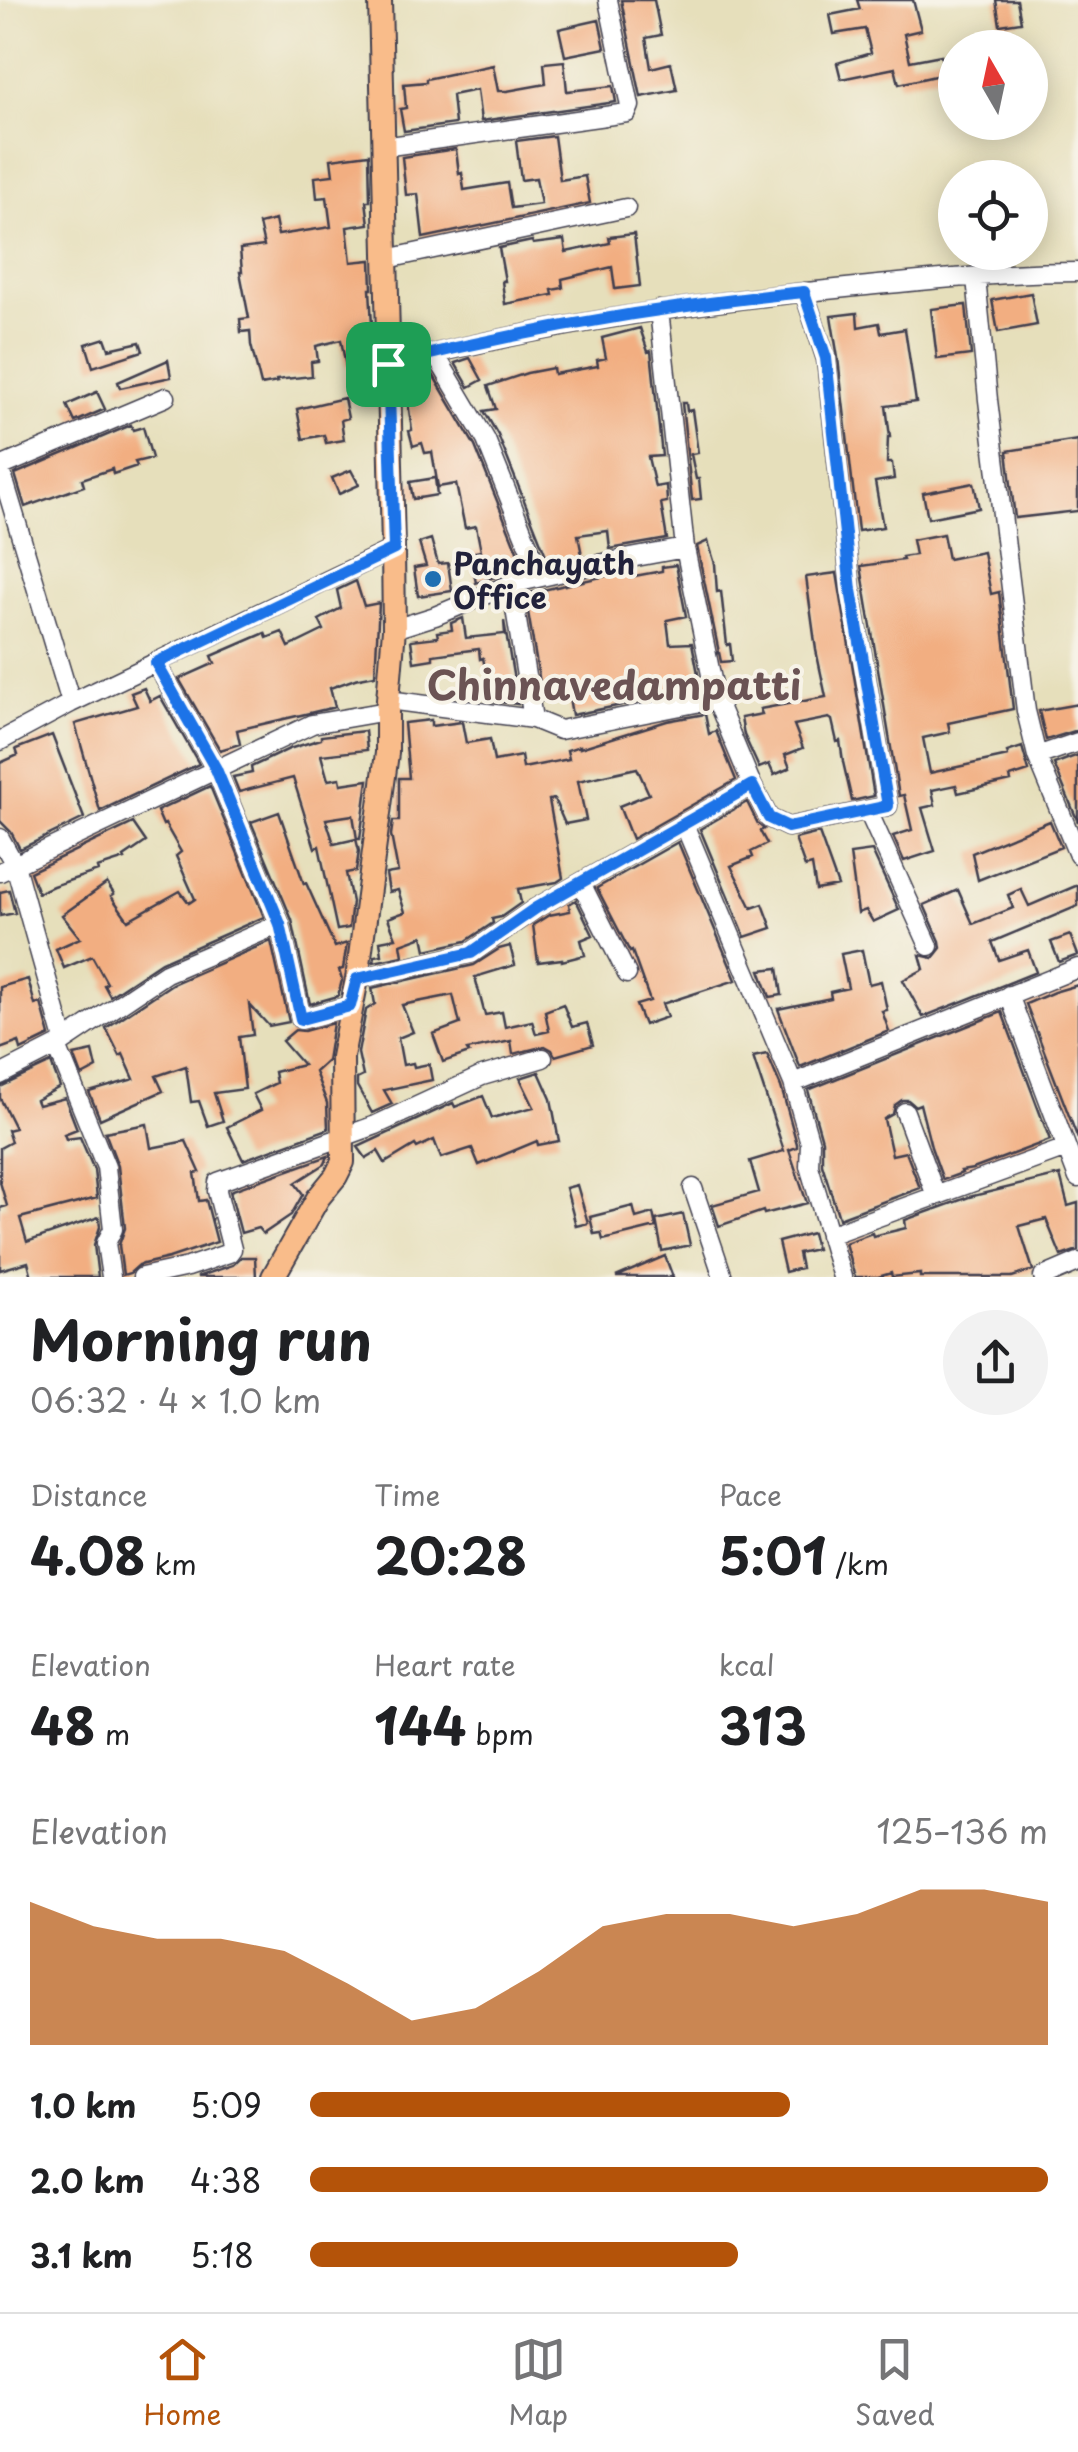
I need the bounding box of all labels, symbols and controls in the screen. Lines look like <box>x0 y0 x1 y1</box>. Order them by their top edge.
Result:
north arrow <box>938 30 1048 140</box>
map controls <box>938 30 1048 270</box>
button: locate <box>938 160 1048 270</box>
pin <box>346 322 431 407</box>
icon: arrive <box>361 337 416 392</box>
place label: Panchayath Office <box>453 540 635 619</box>
marker: Panchayath Office <box>422 568 444 590</box>
district label: Chinnavedampatti <box>427 653 801 714</box>
text: Morning run <box>30 1297 372 1380</box>
button: share <box>943 1310 1048 1415</box>
text: 06:32 · 4 × 1.0 km <box>30 1376 321 1424</box>
text: Distance <box>30 1473 148 1516</box>
text: Time <box>374 1473 441 1516</box>
text: Pace <box>719 1473 782 1516</box>
text: 4.08 <box>30 1516 146 1592</box>
text: 20:28 <box>374 1516 527 1592</box>
text: 5:01 <box>719 1516 826 1592</box>
text: km <box>146 1542 197 1585</box>
text: /km <box>826 1542 889 1585</box>
text: Elevation <box>30 1643 151 1686</box>
text: Heart rate <box>374 1643 516 1686</box>
text: kcal <box>719 1643 775 1686</box>
text: 48 <box>30 1686 96 1762</box>
text: 144 <box>374 1686 467 1762</box>
text: 313 <box>719 1686 807 1762</box>
text: m <box>96 1712 130 1755</box>
text: bpm <box>467 1712 534 1755</box>
text: Elevation <box>30 1807 168 1855</box>
text: 125–136 m <box>877 1807 1048 1855</box>
text: 1.0 km <box>30 2081 136 2129</box>
text: 5:09 <box>190 2081 262 2129</box>
text: 2.0 km <box>30 2156 145 2204</box>
text: 4:38 <box>190 2156 261 2204</box>
text: 3.1 km <box>30 2231 133 2279</box>
text: 5:18 <box>190 2231 254 2279</box>
tab: Home <box>143 2332 221 2435</box>
tab: Map <box>508 2332 568 2435</box>
tab: Saved <box>855 2332 935 2435</box>

